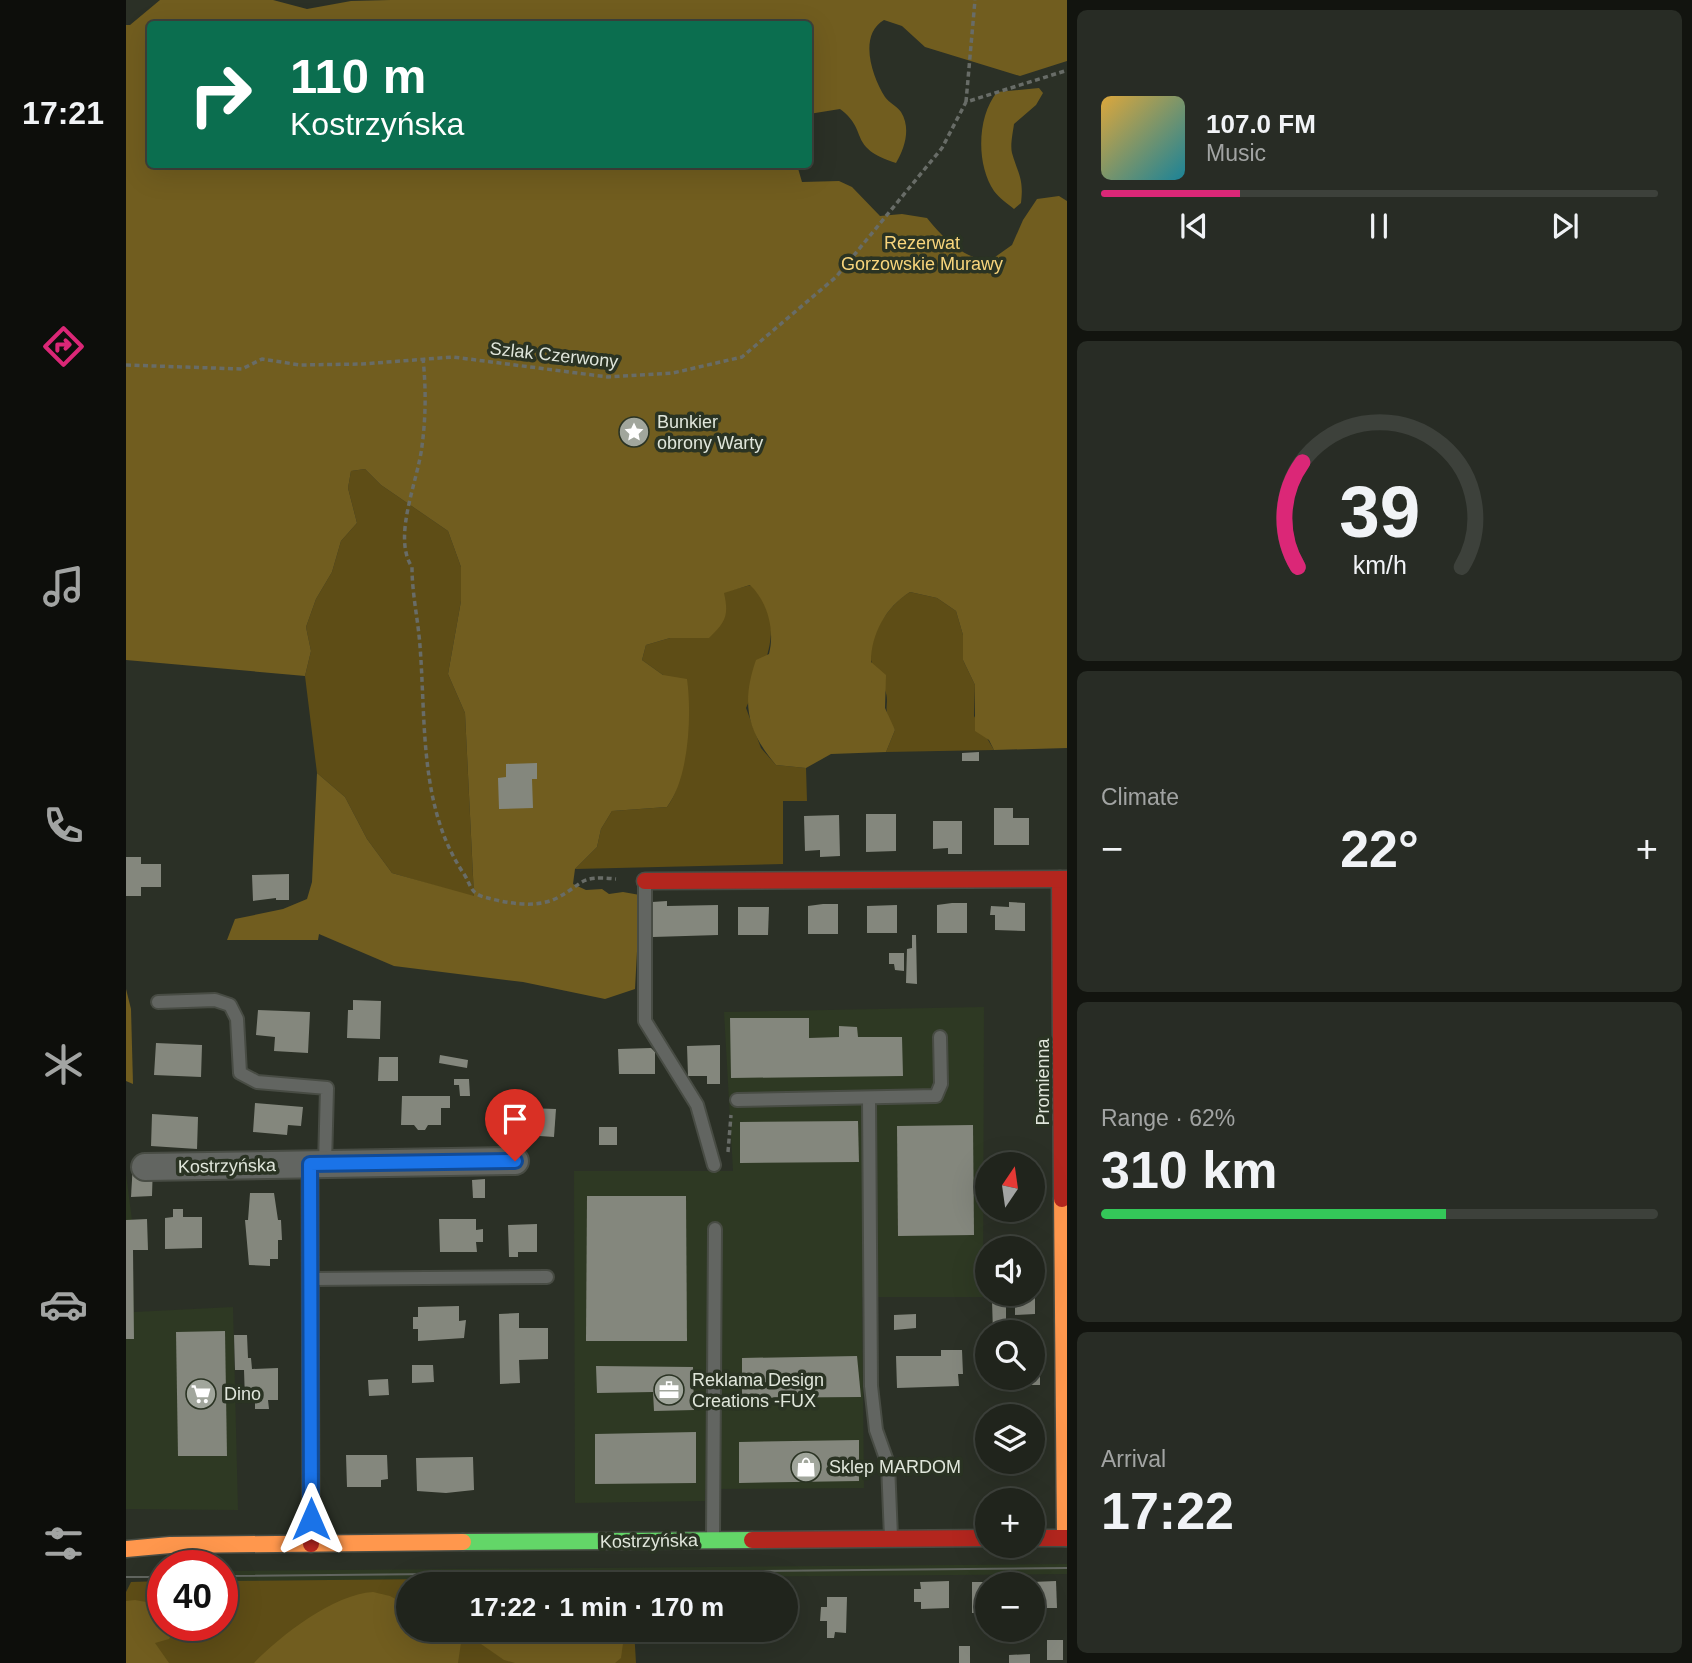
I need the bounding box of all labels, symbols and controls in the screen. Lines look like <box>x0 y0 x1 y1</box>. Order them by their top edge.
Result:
icon: right <box>175 49 266 140</box>
text: 110 m <box>290 49 426 103</box>
text: 17:21 <box>22 95 104 131</box>
text: Kostrzyńska <box>290 106 464 142</box>
text: 107.0 FM <box>1206 109 1316 139</box>
text: Music <box>1206 140 1266 166</box>
icon: previous <box>1175 207 1213 245</box>
icon: pause <box>1360 207 1398 245</box>
icon: next <box>1546 207 1584 245</box>
park label: Rezerwat Gorzowskie Murawy <box>841 233 1003 274</box>
icon: directions <box>39 322 88 371</box>
street label: Szlak Czerwony <box>489 338 619 372</box>
place label: Bunkier obrony Warty <box>657 412 763 453</box>
place icon: Bunkier obrony Warty <box>617 415 651 449</box>
text: 39 <box>1339 471 1420 552</box>
text: km/h <box>1352 551 1407 579</box>
icon: music <box>39 562 88 611</box>
text: Climate <box>1101 784 1179 810</box>
icon: phone <box>39 801 88 850</box>
text: 22° <box>1340 820 1419 878</box>
text: − <box>1101 828 1123 870</box>
text: + <box>1636 828 1658 870</box>
street label: Promienna <box>1033 1037 1053 1126</box>
icon: climate <box>39 1040 88 1089</box>
pin <box>485 1089 545 1161</box>
icon: arrive <box>496 1100 534 1138</box>
text: Range · 62% <box>1101 1105 1235 1131</box>
text: 310 km <box>1101 1141 1277 1199</box>
north arrow <box>975 1152 1045 1222</box>
map controls <box>975 1152 1045 1642</box>
street label: Kostrzyńska <box>178 1155 277 1177</box>
button: sound <box>975 1236 1045 1306</box>
icon: car <box>39 1280 88 1329</box>
button: search <box>975 1320 1045 1390</box>
place label: Reklama Design Creations -FUX <box>692 1370 824 1411</box>
office icon: Reklama Design Creations -FUX <box>652 1373 686 1407</box>
supermarket icon: Dino <box>184 1377 218 1411</box>
place label: Dino <box>224 1384 261 1404</box>
button: layers <box>975 1404 1045 1474</box>
text: Arrival <box>1101 1446 1166 1472</box>
shop icon: Sklep MARDOM <box>789 1450 823 1484</box>
place label: Sklep MARDOM <box>829 1457 961 1477</box>
position arrow <box>274 1482 348 1556</box>
text: 17:22 <box>1101 1482 1234 1540</box>
button: + <box>975 1488 1045 1558</box>
icon: filters <box>39 1519 88 1568</box>
street label: Kostrzyńska <box>600 1530 699 1552</box>
speed limit sign: 40 <box>147 1550 238 1641</box>
button: − <box>975 1572 1045 1642</box>
text: 17:22 · 1 min · 170 m <box>470 1592 724 1622</box>

